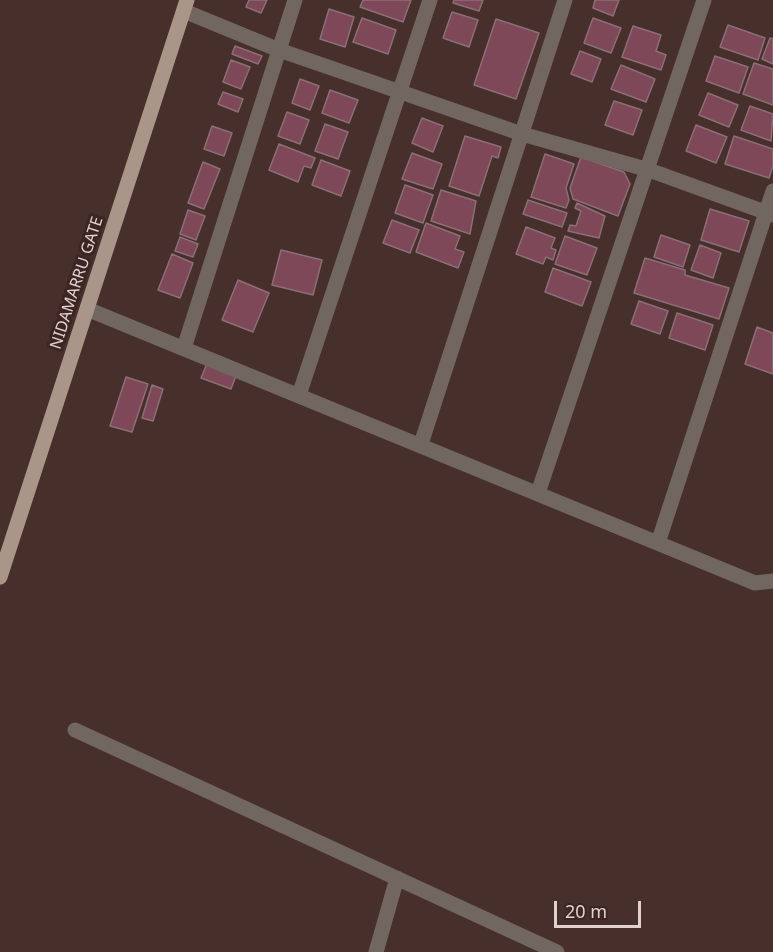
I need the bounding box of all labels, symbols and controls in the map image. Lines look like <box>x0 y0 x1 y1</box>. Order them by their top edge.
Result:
street label: NIDAMARRU GATE <box>47 214 107 352</box>
scale bar <box>557 889 644 927</box>
text: 20 m <box>565 899 607 923</box>

